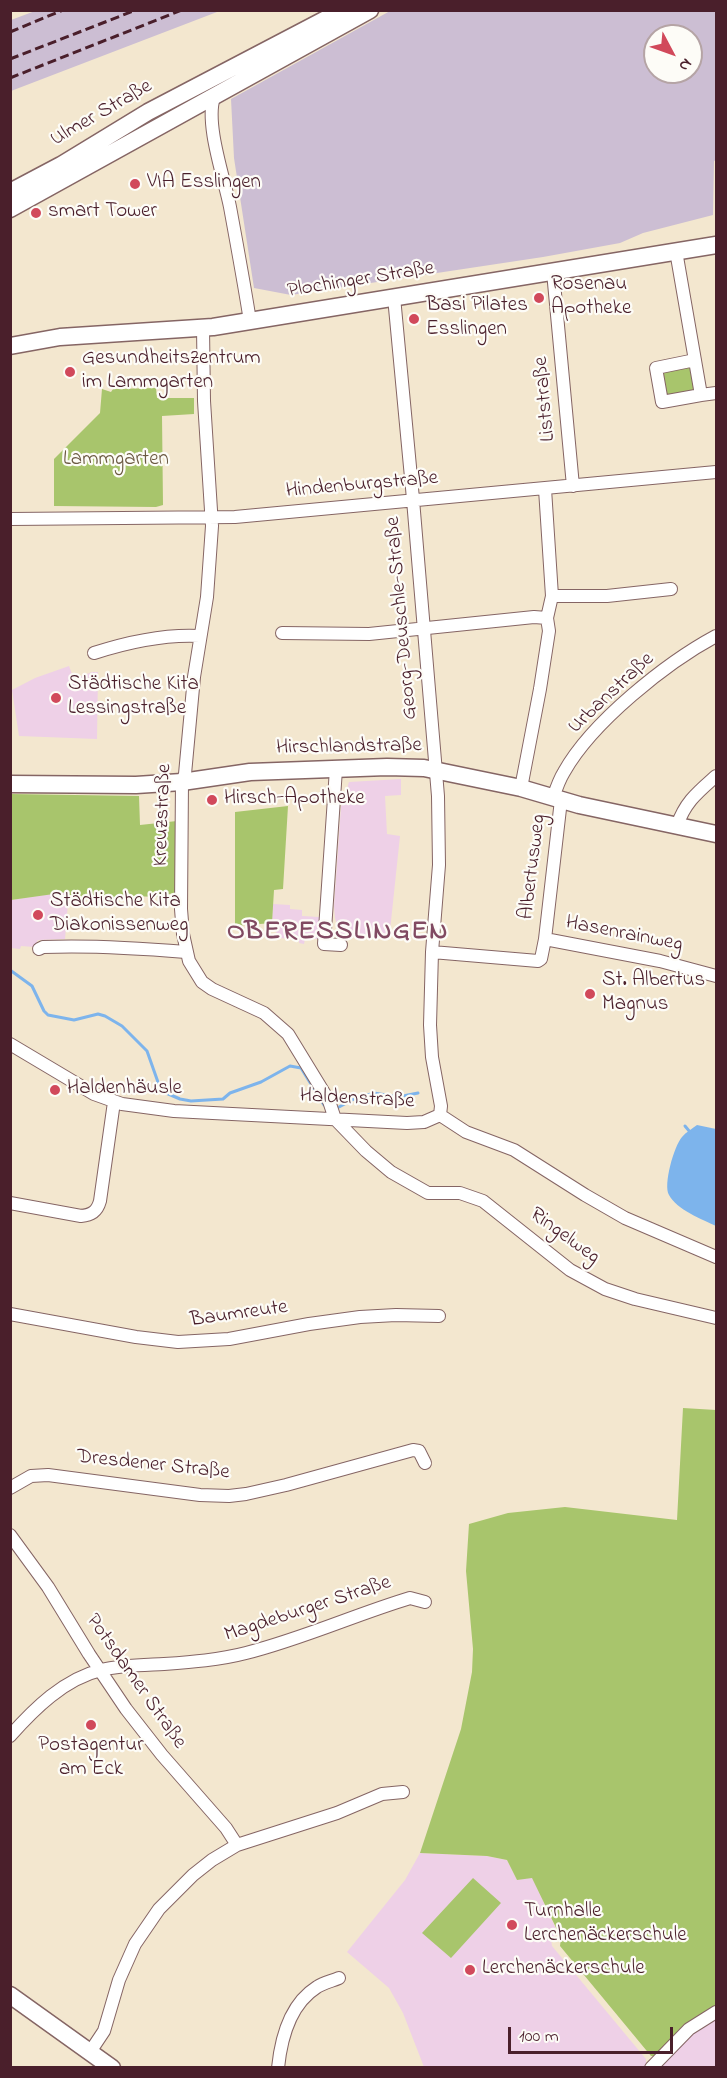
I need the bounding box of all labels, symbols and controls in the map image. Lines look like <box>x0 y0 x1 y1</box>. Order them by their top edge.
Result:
north arrow <box>643 24 703 84</box>
text: N <box>672 53 698 76</box>
street label: Ulmer Straße <box>47 75 157 153</box>
place label: VIA Esslingen <box>147 171 261 197</box>
marker: VIA Esslingen <box>128 177 142 191</box>
place label: smart Tower <box>48 200 157 226</box>
marker: smart Tower <box>29 206 43 220</box>
street label: Plochinger Straße <box>286 257 436 305</box>
place label: Rosenau Apotheke <box>551 273 631 323</box>
marker: Rosenau Apotheke <box>532 291 546 305</box>
place label: Basi Pilates Esslingen <box>426 294 528 344</box>
marker: Basi Pilates Esslingen <box>407 312 421 326</box>
place label: Gesundheitszentrum im Lammgarten <box>82 347 261 397</box>
street label: Liststraße <box>530 355 562 443</box>
marker: Gesundheitszentrum im Lammgarten <box>63 365 77 379</box>
park label: Lammgarten <box>63 448 169 474</box>
street label: Hindenburgstraße <box>285 467 439 505</box>
street label: Georg-Deuschle-Straße <box>382 515 424 721</box>
street label: Urbanstraße <box>564 648 660 740</box>
place label: Städtische Kita Lessingstraße <box>68 673 199 723</box>
marker: Städtische Kita Lessingstraße <box>49 691 63 705</box>
street label: Hirschlandstraße <box>276 734 422 762</box>
street label: Kreuzstraße <box>150 763 178 867</box>
place label: Hirsch-Apotheke <box>224 787 365 813</box>
marker: Hirsch-Apotheke <box>205 793 219 807</box>
street label: Albertusweg <box>515 813 553 921</box>
place label: Städtische Kita Diakonissenweg <box>50 890 189 940</box>
marker: Städtische Kita Diakonissenweg <box>31 908 45 922</box>
street label: Hasenrainweg <box>563 911 685 959</box>
district label: OBERESSLINGEN <box>227 918 449 950</box>
place label: St. Albertus Magnus <box>602 969 705 1019</box>
marker: St. Albertus Magnus <box>583 987 597 1001</box>
place label: Haldenhäusle <box>67 1077 182 1103</box>
marker: Haldenhäusle <box>48 1083 62 1097</box>
street label: Haldenstraße <box>299 1084 415 1116</box>
street label: Ringelweg <box>524 1203 604 1271</box>
street label: Baumreute <box>189 1296 289 1334</box>
street label: Dresdener Straße <box>75 1445 231 1487</box>
street label: Magdeburger Straße <box>222 1571 394 1649</box>
street label: Potsdamer Straße <box>79 1610 191 1754</box>
marker: Postagentur am Eck <box>84 1718 98 1732</box>
place label: Postagentur am Eck <box>38 1734 144 1784</box>
place label: Turnhalle Lerchenäckerschule <box>524 1900 687 1950</box>
marker: Turnhalle Lerchenäckerschule <box>505 1918 519 1932</box>
place label: Lerchenäckerschule <box>482 1957 645 1983</box>
marker: Lerchenäckerschule <box>463 1963 477 1977</box>
scale bar <box>511 2015 676 2053</box>
text: 100 m <box>519 2024 559 2050</box>

